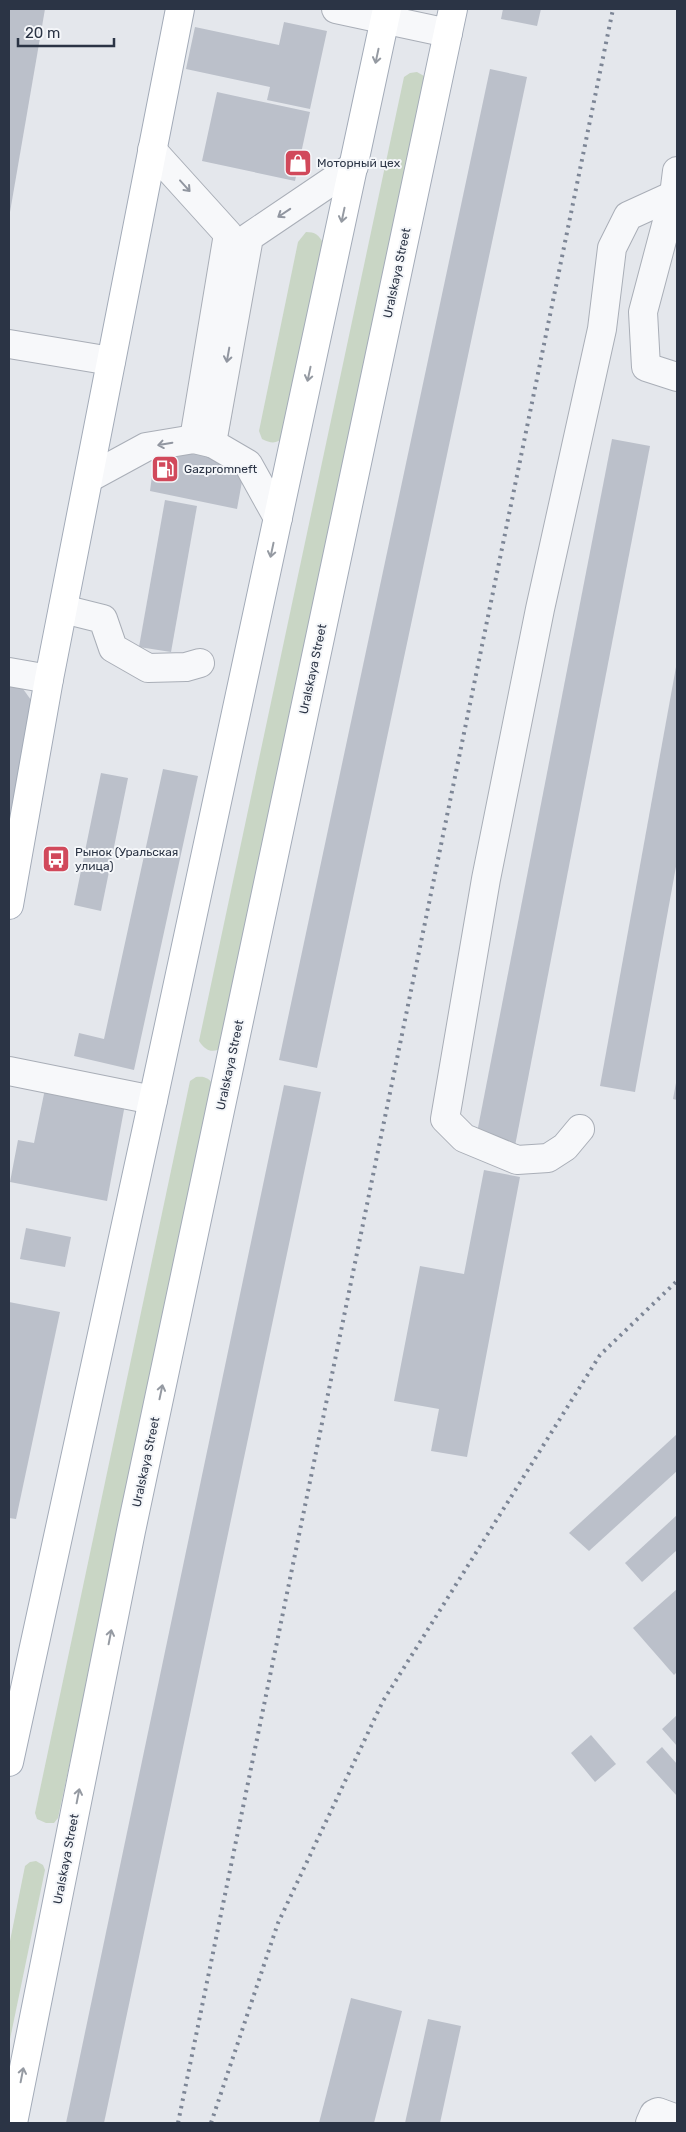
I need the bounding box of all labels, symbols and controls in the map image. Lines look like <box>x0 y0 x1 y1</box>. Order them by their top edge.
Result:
scale bar <box>18 15 114 47</box>
text: 20 m <box>25 24 60 42</box>
one-way arrow <box>372 48 381 64</box>
shop icon: Моторный цех <box>283 148 313 178</box>
place label: Моторный цех <box>317 156 401 170</box>
one-way arrow <box>179 180 191 193</box>
one-way arrow <box>338 207 347 223</box>
one-way arrow <box>278 208 292 218</box>
street label: Uralskaya Street <box>381 226 413 319</box>
one-way arrow <box>223 347 232 363</box>
one-way arrow <box>304 366 313 382</box>
one-way arrow <box>157 439 173 449</box>
fuel station icon: Gazpromneft <box>150 454 180 484</box>
place label: Gazpromneft <box>184 462 258 476</box>
one-way arrow <box>266 542 276 558</box>
street label: Uralskaya Street <box>297 622 329 715</box>
bus stop icon: Рынок (Уральская улица) <box>41 844 71 874</box>
place label: Рынок (Уральская улица) <box>75 845 178 873</box>
street label: Uralskaya Street <box>214 1018 246 1111</box>
one-way arrow <box>157 1384 166 1400</box>
street label: Uralskaya Street <box>130 1415 162 1508</box>
one-way arrow <box>106 1629 115 1645</box>
one-way arrow <box>74 1788 83 1804</box>
street label: Uralskaya Street <box>50 1812 82 1905</box>
one-way arrow <box>18 2068 27 2084</box>

